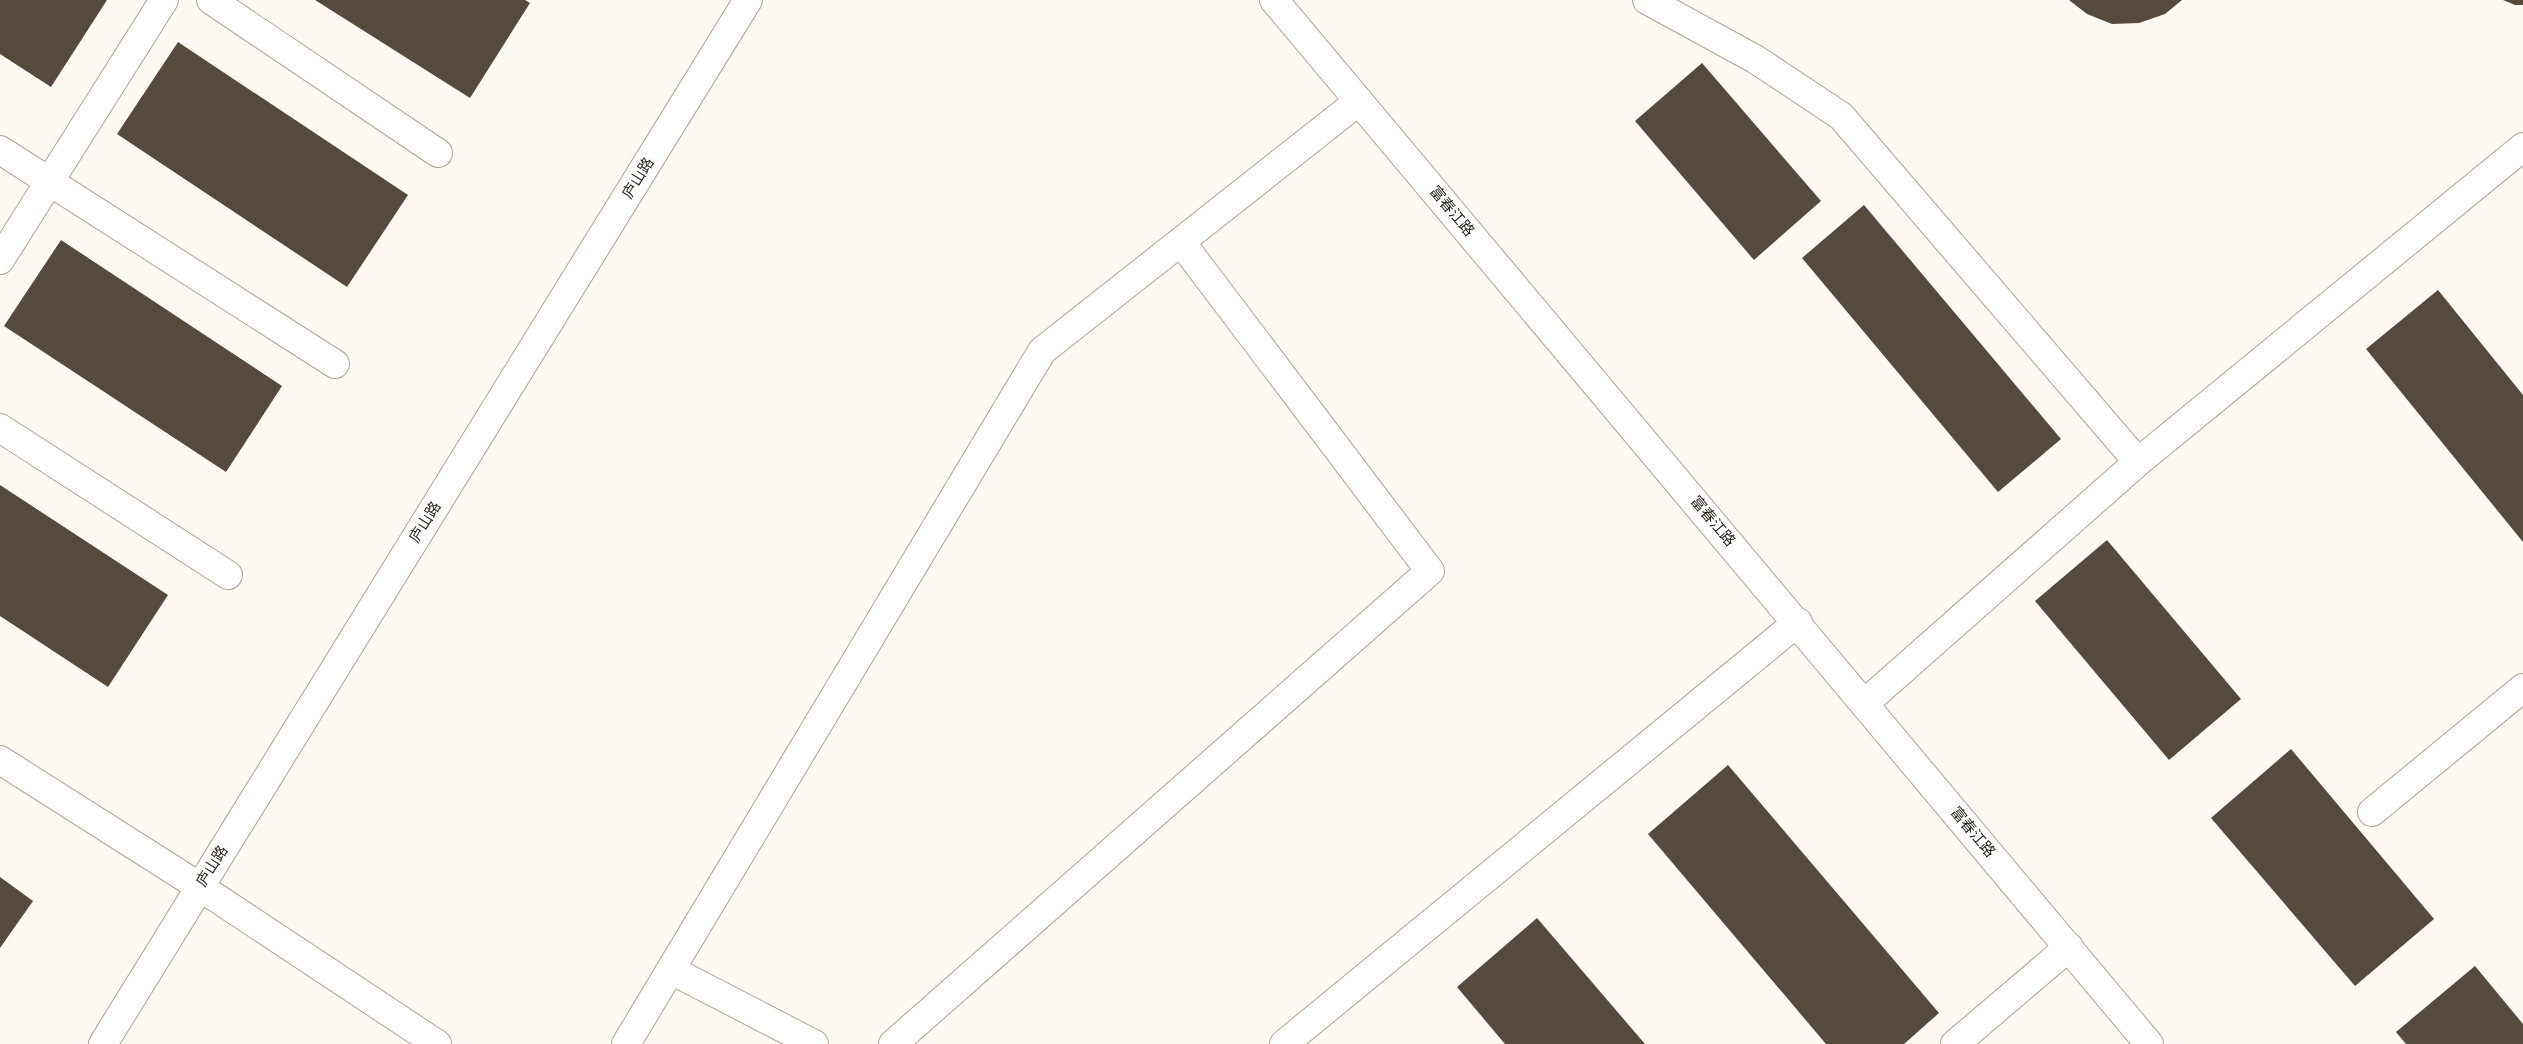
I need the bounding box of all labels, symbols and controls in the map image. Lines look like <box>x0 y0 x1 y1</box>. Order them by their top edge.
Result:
street label: 庐山路 <box>618 154 658 202</box>
street label: 富春江路 <box>1426 182 1478 240</box>
street label: 富春江路 <box>1687 492 1739 550</box>
street label: 庐山路 <box>405 498 445 546</box>
street label: 富春江路 <box>1947 803 1999 861</box>
street label: 庐山路 <box>192 842 232 890</box>

